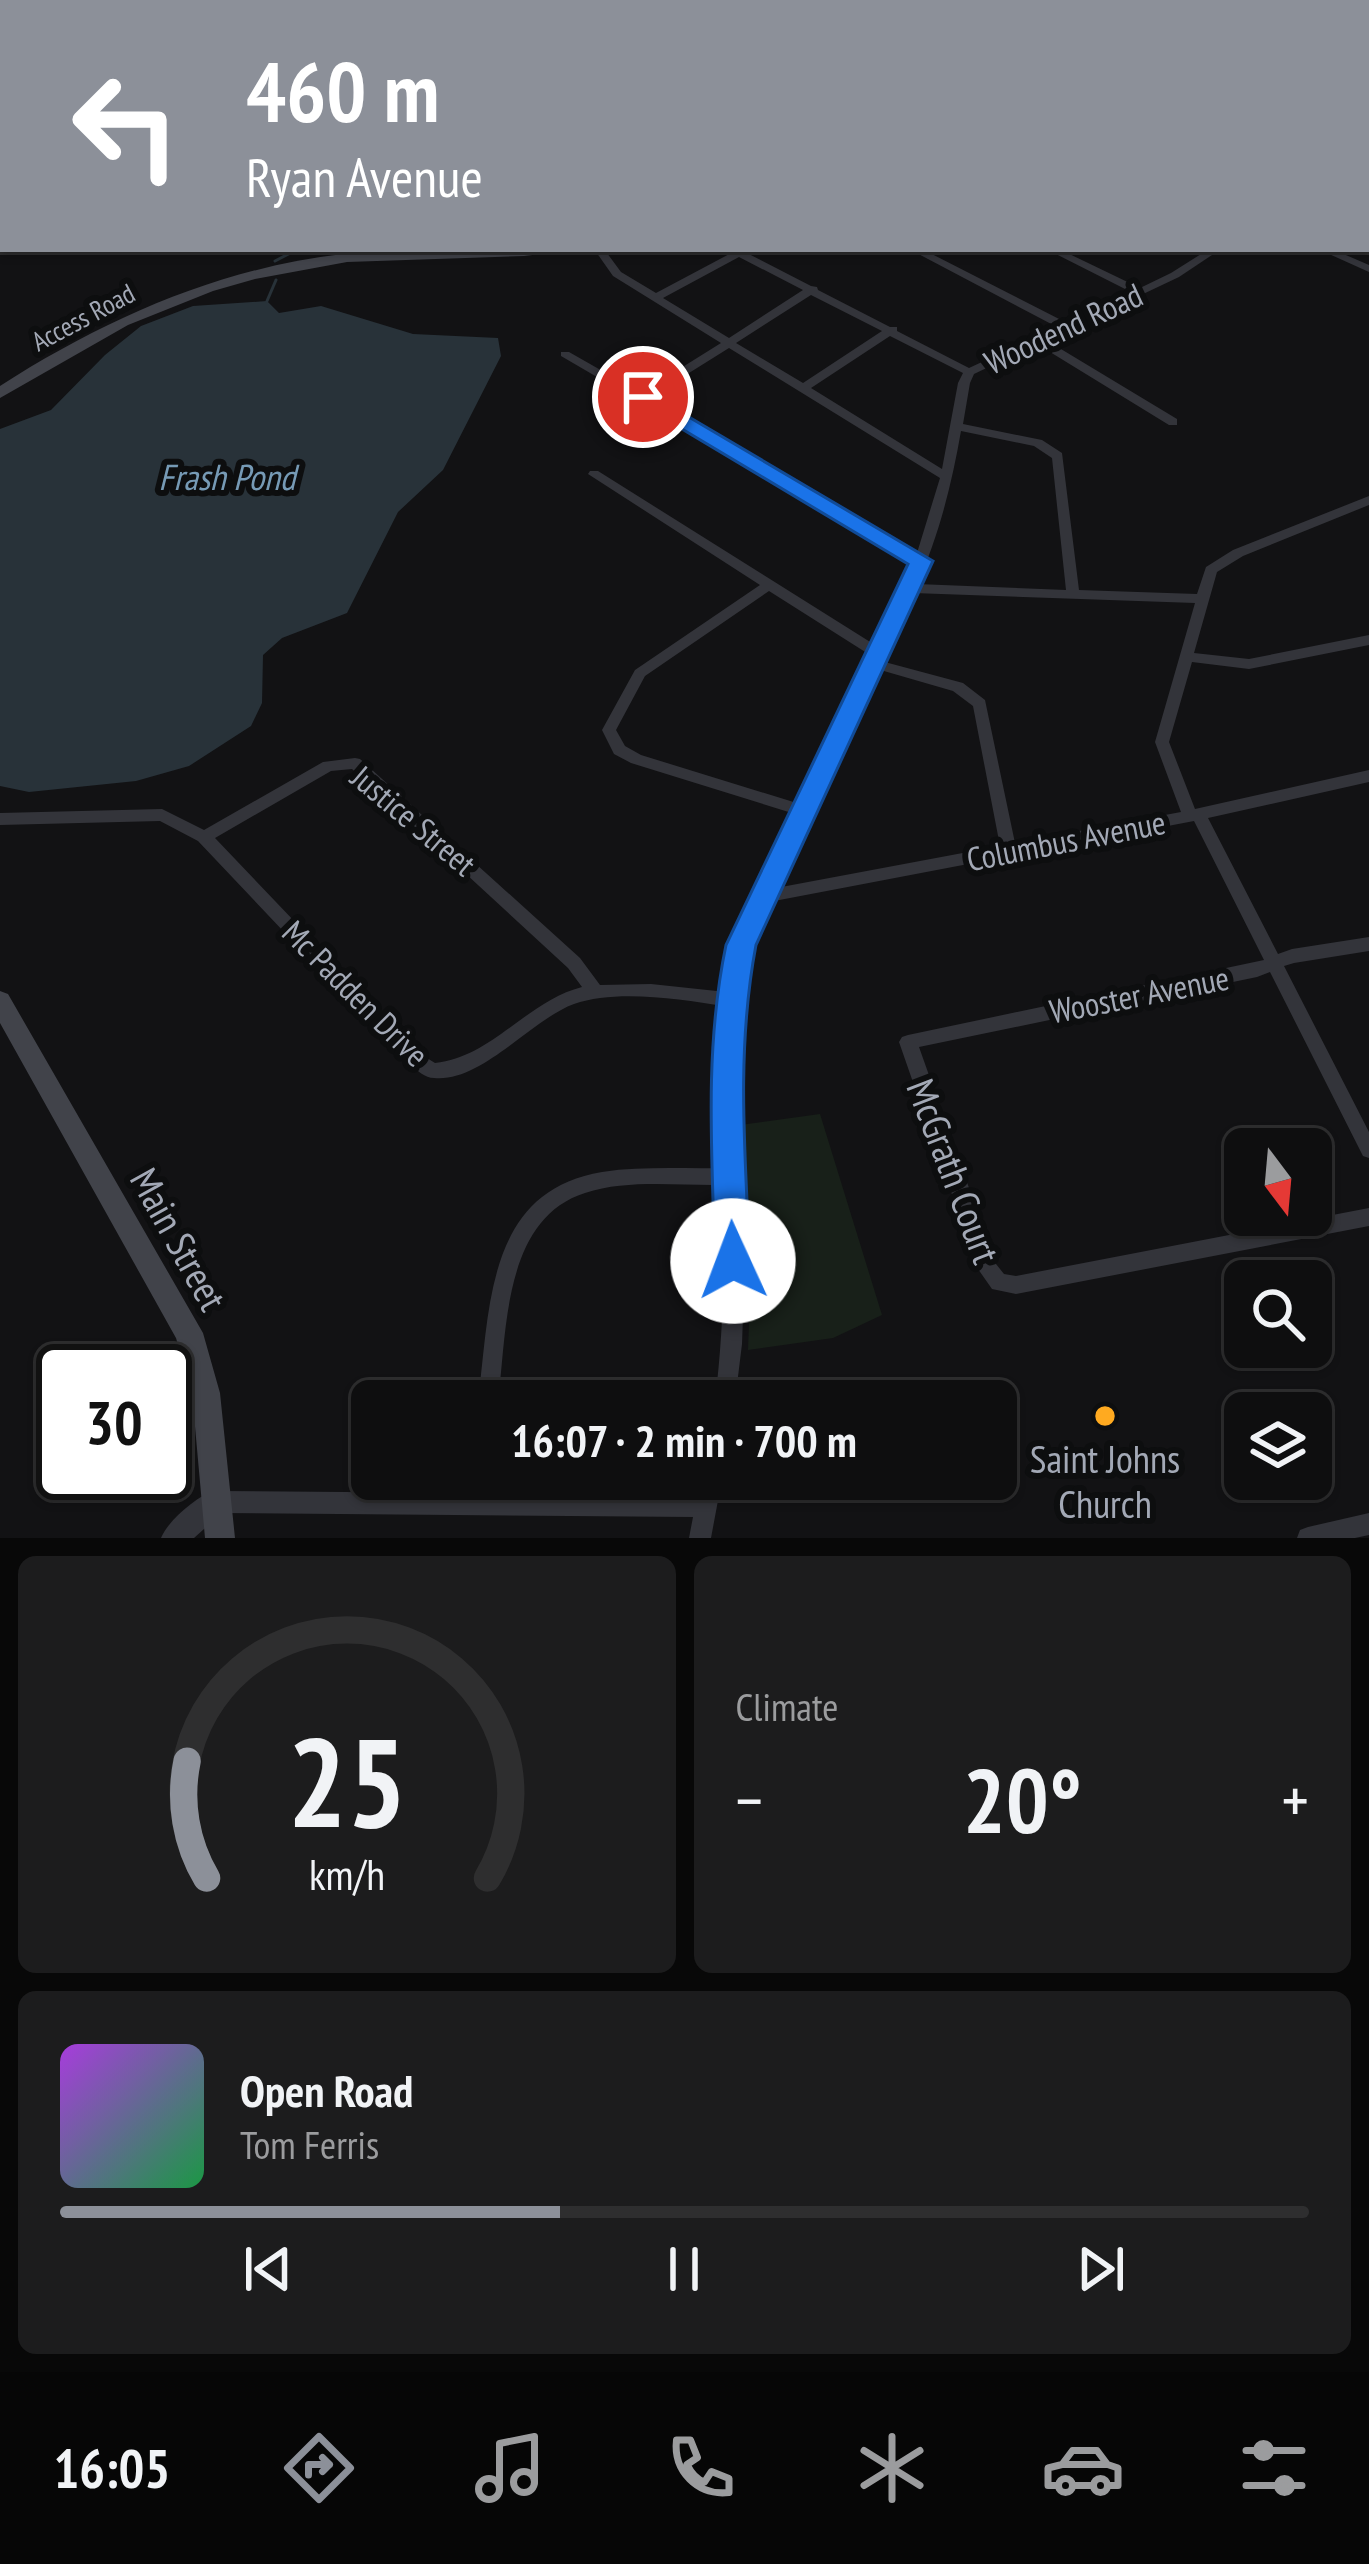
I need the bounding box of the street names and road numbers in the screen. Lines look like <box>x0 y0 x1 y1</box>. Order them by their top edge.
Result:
street label: Woodend Road <box>977 273 1149 383</box>
street label: Access Road <box>26 276 140 358</box>
street label: Justice Street <box>342 755 485 885</box>
street label: Columbus Avenue <box>963 800 1169 880</box>
street label: Mc Padden Drive <box>274 911 438 1075</box>
street label: Wooster Avenue <box>1046 956 1232 1032</box>
street label: McGrath Court <box>896 1072 1013 1271</box>
street label: Main Street <box>119 1159 239 1319</box>

